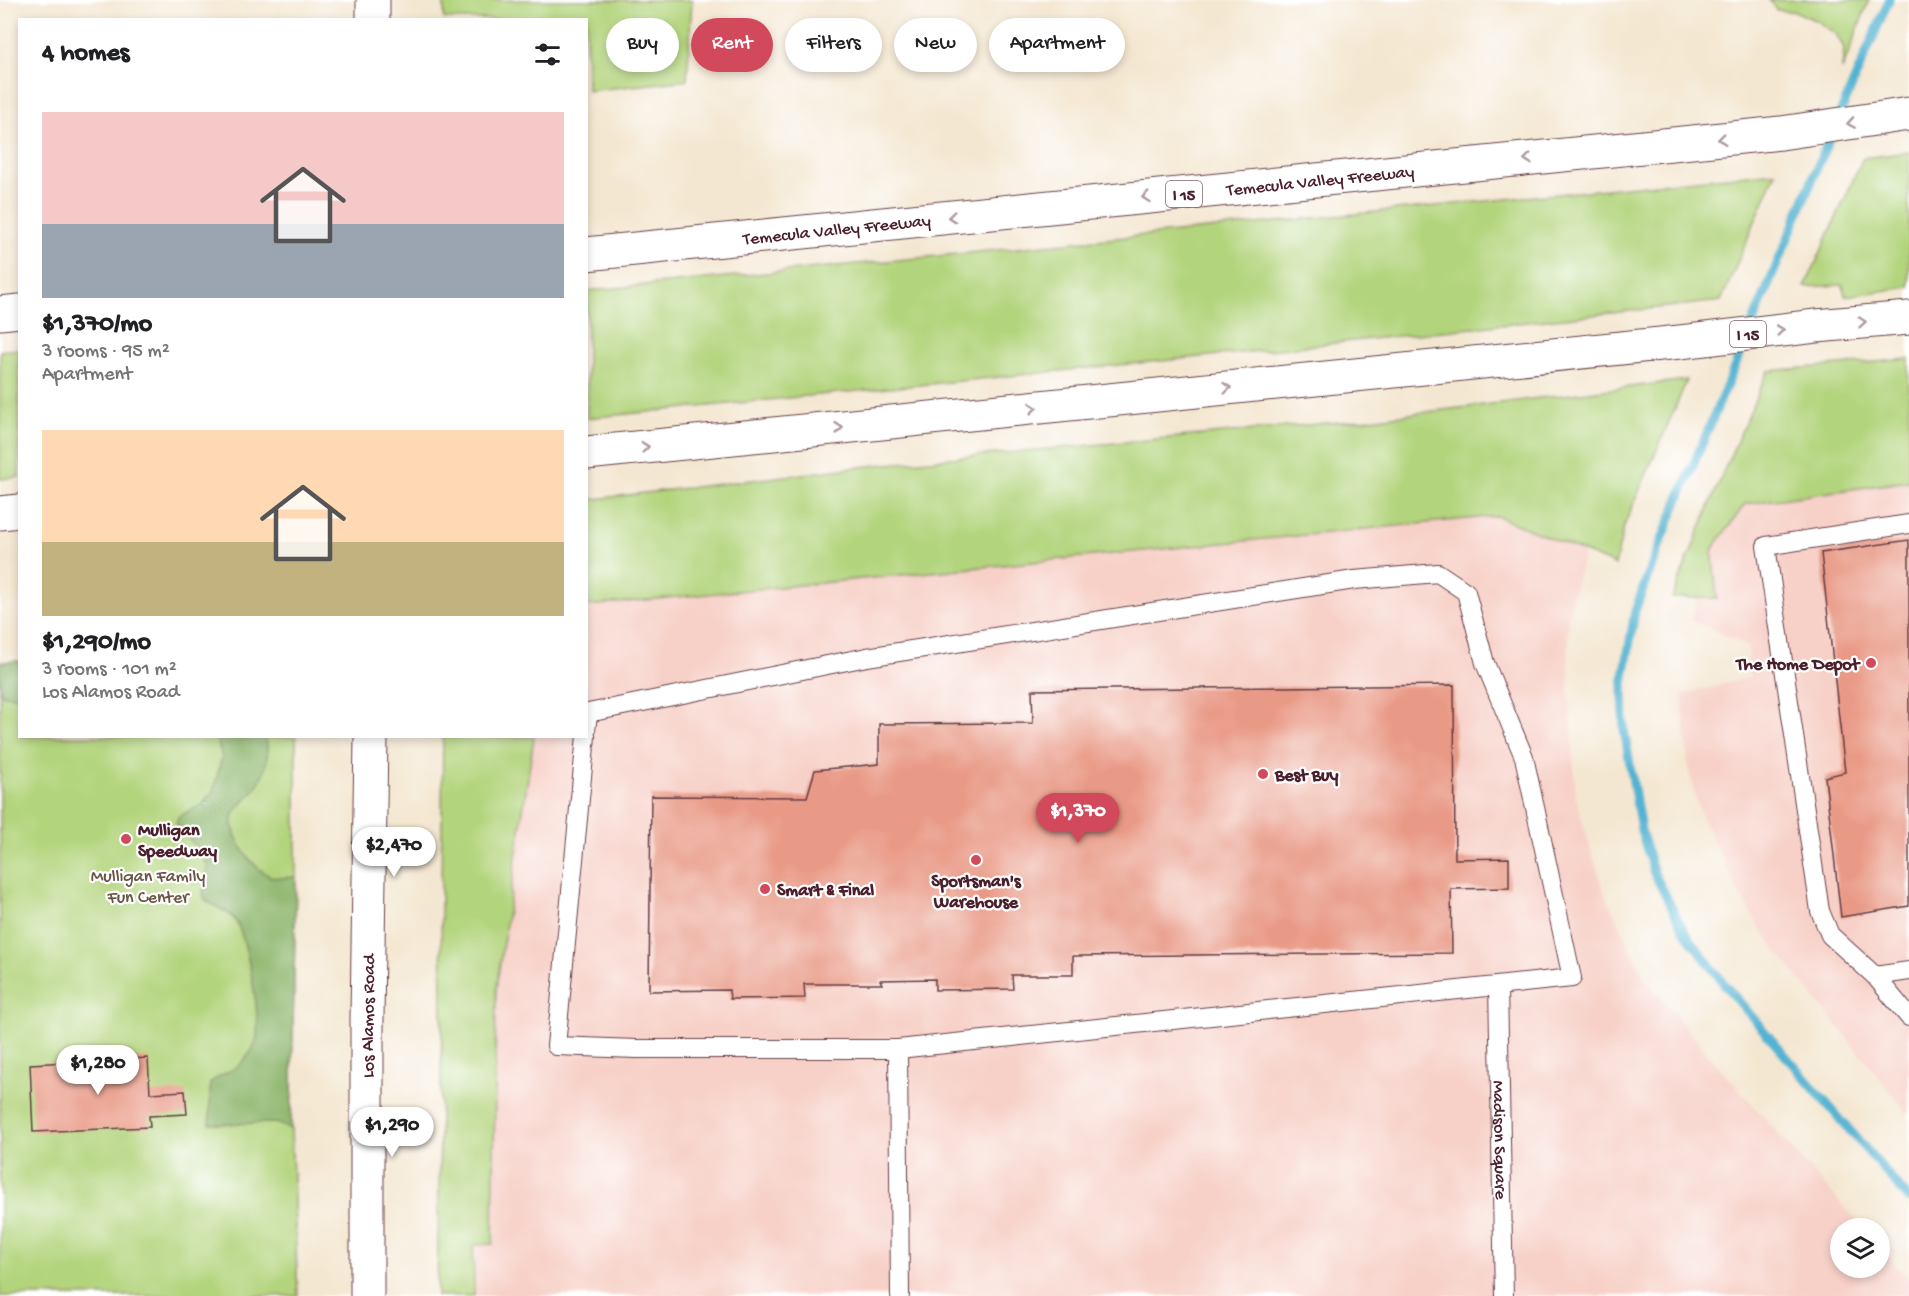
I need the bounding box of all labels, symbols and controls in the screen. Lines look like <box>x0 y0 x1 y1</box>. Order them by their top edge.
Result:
chip: Buy <box>606 18 679 72</box>
chip: Rent <box>691 18 773 72</box>
chip: Filters <box>785 18 882 72</box>
chip: New <box>894 18 977 72</box>
chip: Apartment <box>989 18 1125 72</box>
icon: filters <box>531 38 564 71</box>
text: 4 homes <box>42 39 129 70</box>
one-way arrow <box>1847 116 1856 128</box>
one-way arrow <box>1718 132 1727 145</box>
icon: home <box>249 151 357 259</box>
one-way arrow <box>1524 152 1533 165</box>
street label: Temecula Valley Freeway <box>1225 162 1415 202</box>
road number: I 15 <box>1166 181 1202 207</box>
one-way arrow <box>1142 190 1151 203</box>
one-way arrow <box>948 210 957 223</box>
street label: Temecula Valley Freeway <box>741 211 932 251</box>
text: $1,370/mo <box>42 310 152 341</box>
one-way arrow <box>1858 316 1867 329</box>
road number: I 15 <box>1730 321 1766 347</box>
one-way arrow <box>1775 324 1784 337</box>
text: 3 rooms · 95 m² <box>42 341 170 364</box>
text: Apartment <box>42 364 132 387</box>
one-way arrow <box>1222 382 1231 395</box>
one-way arrow <box>1028 402 1037 415</box>
one-way arrow <box>834 422 843 435</box>
one-way arrow <box>640 441 649 454</box>
icon: home <box>249 469 357 577</box>
text: $1,290/mo <box>42 628 151 659</box>
place label: The Home Depot <box>1734 655 1861 676</box>
marker: The Home Depot <box>1864 656 1878 670</box>
text: 3 rooms · 101 m² <box>42 659 177 682</box>
text: Los Alamos Road <box>42 682 179 705</box>
place label: Best Buy <box>1274 766 1338 787</box>
marker: Best Buy <box>1256 767 1270 781</box>
pin: $1,370 <box>1029 793 1127 844</box>
text: $1,370 <box>1050 801 1106 824</box>
place label: Mulligan Speedway <box>138 821 217 863</box>
pin: $2,470 <box>345 827 443 878</box>
marker: Mulligan Speedway <box>119 832 133 846</box>
text: $2,470 <box>366 835 422 858</box>
marker: Sportsman's Warehouse <box>969 853 983 867</box>
park label: Mulligan Family Fun Center <box>91 867 205 909</box>
place label: Sportsman's Warehouse <box>931 872 1022 914</box>
place label: Smart & Final <box>777 881 874 902</box>
marker: Smart & Final <box>758 882 772 896</box>
street label: Los Alamos Road <box>359 953 381 1078</box>
pin: $1,280 <box>49 1045 147 1096</box>
text: $1,280 <box>70 1053 126 1076</box>
street label: Madison Square <box>1487 1080 1510 1200</box>
pin: $1,290 <box>343 1107 441 1158</box>
text: $1,290 <box>365 1115 419 1138</box>
map controls <box>1830 1218 1890 1278</box>
button: layers <box>1830 1218 1890 1278</box>

